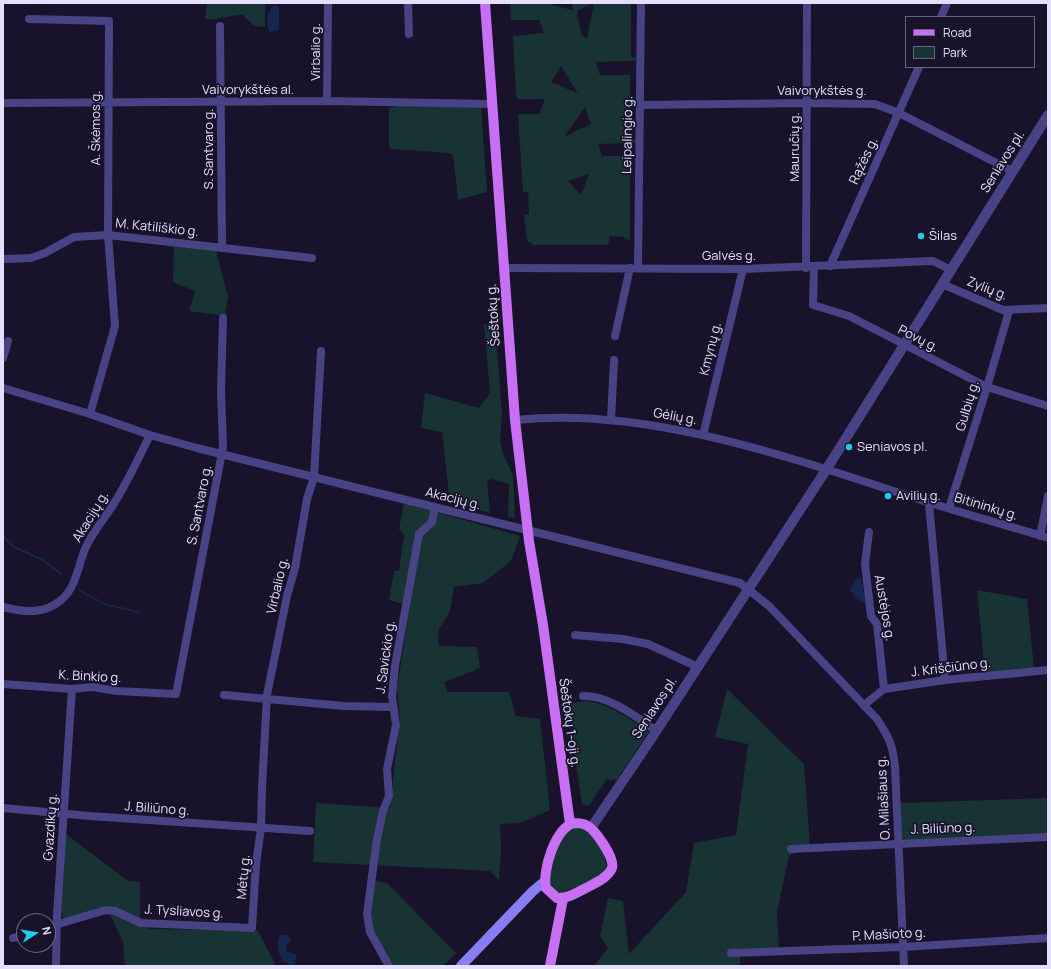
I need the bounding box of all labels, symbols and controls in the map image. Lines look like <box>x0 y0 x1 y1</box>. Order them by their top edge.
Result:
legend <box>905 16 1035 68</box>
street label: Virbalio g. <box>308 23 324 81</box>
text: Road <box>943 24 971 41</box>
text: Park <box>943 44 967 61</box>
street label: Vaivorykštės al. <box>202 82 294 98</box>
street label: Vaivorykštės g. <box>777 83 867 99</box>
street label: A. Škėmos g. <box>88 91 104 165</box>
street label: Leipalingio g. <box>620 96 636 174</box>
street label: S. Santvaro g. <box>201 108 217 190</box>
street label: Mauručių g. <box>787 112 803 182</box>
street label: Seniavos pl. <box>978 128 1028 196</box>
street label: Rąžės g. <box>846 135 882 187</box>
street label: M. Katiliškio g. <box>115 216 199 240</box>
place label: Šilas <box>929 228 957 244</box>
marker: Šilas <box>916 231 926 241</box>
street label: Galvės g. <box>702 248 756 264</box>
street label: Zylių g. <box>964 274 1010 304</box>
street label: Šeštokų g. <box>484 283 504 347</box>
street label: Kmynų g. <box>697 321 725 377</box>
street label: Povų g. <box>895 322 941 356</box>
street label: Gulbių g. <box>953 379 983 433</box>
street label: Gėlių g. <box>652 405 698 429</box>
place label: Seniavos pl. <box>857 439 928 455</box>
marker: Seniavos pl. <box>844 442 854 452</box>
street label: S. Santvaro g. <box>185 464 215 546</box>
street label: Akacijų g. <box>424 485 482 513</box>
place label: Avilių g. <box>896 488 941 504</box>
street label: Akacijų g. <box>70 489 112 545</box>
street label: Bitininkų g. <box>952 490 1020 524</box>
marker: Avilių g. <box>883 491 893 501</box>
street label: Virbalio g. <box>264 556 292 616</box>
street label: Austėjos g. <box>871 574 897 642</box>
street label: J. Savickio g. <box>373 619 399 695</box>
street label: J. Kriščiūno g. <box>910 655 992 681</box>
street label: K. Binkio g. <box>58 668 122 686</box>
street label: Seniavos pl. <box>629 674 681 742</box>
street label: Šeštokų 1-oji g. <box>555 677 583 769</box>
street label: O. Milašiaus g. <box>874 756 894 840</box>
street label: Gvazdikų g. <box>41 793 61 861</box>
street label: J. Biliūno g. <box>124 799 190 819</box>
street label: J. Biliūno g. <box>910 820 976 838</box>
street label: Mėtų g. <box>234 854 254 900</box>
street label: J. Tysliavos g. <box>144 902 224 922</box>
north arrow <box>16 913 56 953</box>
text: N <box>39 925 55 936</box>
street label: P. Mašioto g. <box>852 925 926 945</box>

